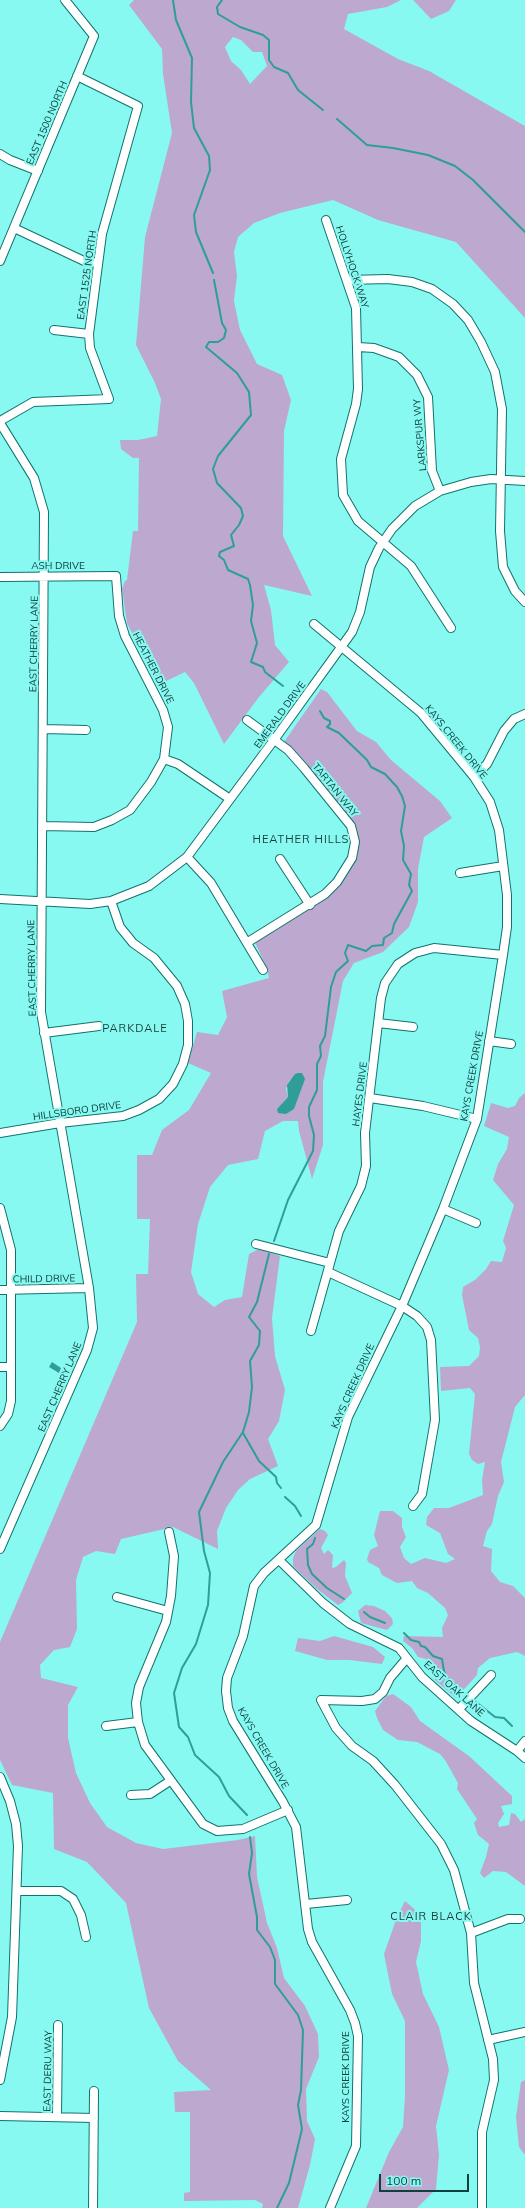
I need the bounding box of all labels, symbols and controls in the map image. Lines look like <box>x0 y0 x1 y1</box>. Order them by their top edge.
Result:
street label: EAST 1500 NORTH <box>24 79 70 167</box>
street label: HOLLYHOCK WAY <box>333 224 371 310</box>
street label: EAST 1525 NORTH <box>75 230 99 320</box>
street label: LARKSPUR WY <box>411 398 429 472</box>
street label: ASH DRIVE <box>31 560 85 572</box>
street label: EAST CHERRY LANE <box>27 596 41 692</box>
street label: HEATHER DRIVE <box>130 630 176 706</box>
street label: EMERALD DRIVE <box>252 679 308 751</box>
street label: KAYS CREEK DRIVE <box>422 703 490 781</box>
street label: TARTAN WAY <box>310 761 360 819</box>
district label: HEATHER HILLS <box>253 833 349 847</box>
street label: EAST CHERRY LANE <box>25 920 39 1016</box>
district label: PARKDALE <box>102 1022 168 1036</box>
street label: KAYS CREEK DRIVE <box>458 1030 486 1122</box>
street label: HAYES DRIVE <box>350 1061 370 1127</box>
street label: HILLSBORO DRIVE <box>32 1099 122 1123</box>
street label: CHILD DRIVE <box>13 1272 75 1286</box>
street label: EAST CHERRY LANE <box>36 1340 84 1434</box>
street label: KAYS CREEK DRIVE <box>329 1342 377 1430</box>
street label: EAST OAK LANE <box>421 1659 487 1719</box>
street label: KAYS CREEK DRIVE <box>235 1705 291 1791</box>
district label: CLAIR BLACK <box>390 1910 472 1924</box>
street label: EAST DERU WAY <box>41 2030 55 2112</box>
street label: KAYS CREEK DRIVE <box>340 2031 352 2123</box>
scale bar <box>381 2166 471 2192</box>
text: 100 m <box>386 2173 421 2188</box>

